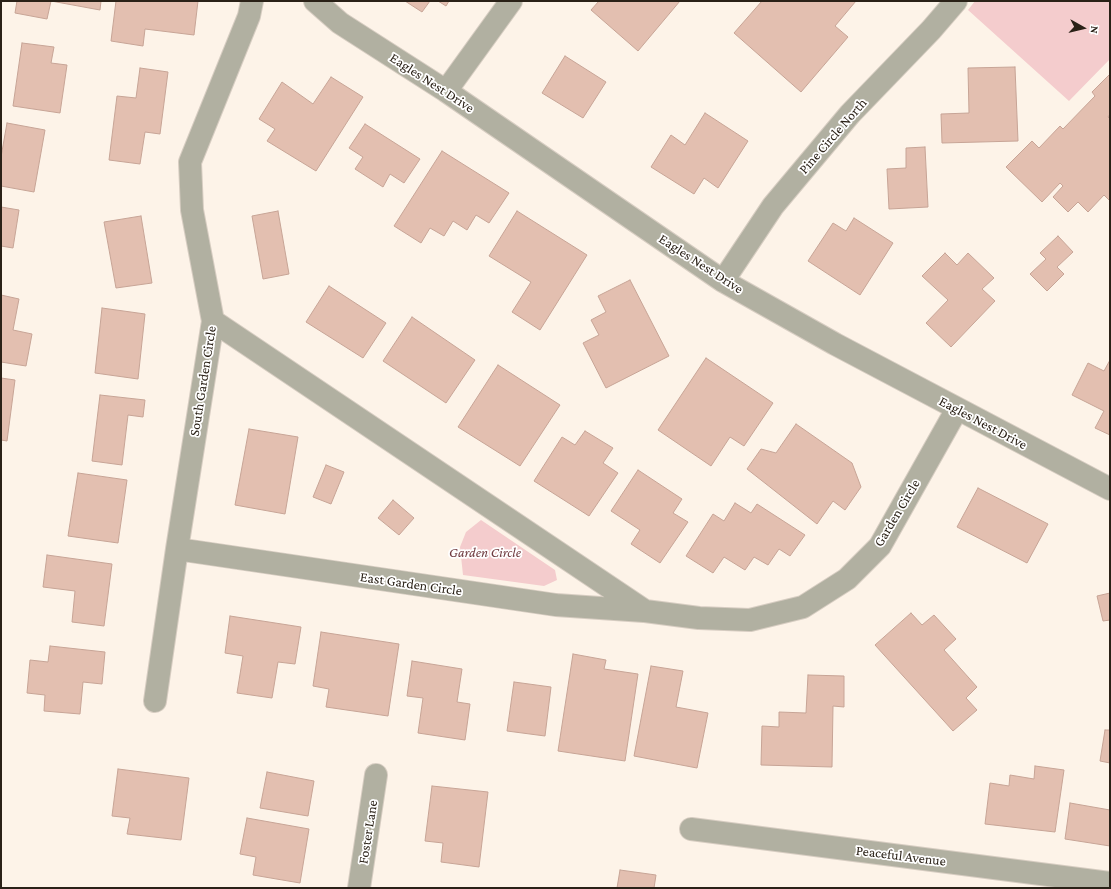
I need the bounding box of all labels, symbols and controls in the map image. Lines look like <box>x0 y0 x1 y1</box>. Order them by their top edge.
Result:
north arrow <box>1063 8 1103 48</box>
text: N <box>1088 25 1101 34</box>
street label: Eagles Nest Drive <box>387 49 477 117</box>
street label: Pine Circle North <box>796 95 870 177</box>
street label: Eagles Nest Drive <box>656 230 746 298</box>
street label: South Garden Circle <box>186 325 220 437</box>
street label: Eagles Nest Drive <box>936 393 1030 453</box>
street label: Garden Circle <box>870 476 924 550</box>
park label: Garden Circle <box>449 545 521 561</box>
street label: East Garden Circle <box>359 569 463 599</box>
street label: Foster Lane <box>355 799 381 865</box>
street label: Peaceful Avenue <box>855 842 947 870</box>

